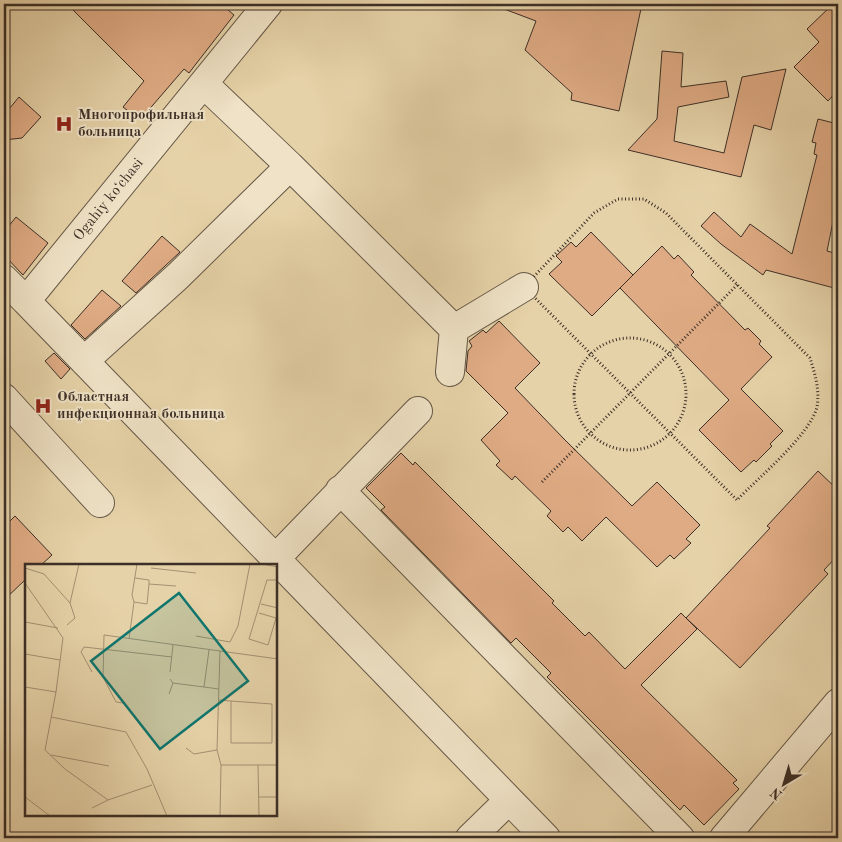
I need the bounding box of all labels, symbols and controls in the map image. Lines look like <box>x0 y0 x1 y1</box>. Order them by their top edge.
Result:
place label: Многопрофильная больница <box>78 108 204 140</box>
hospital icon: Многопрофильная больница <box>54 114 74 134</box>
street label: Ogahiy koʻchasi <box>71 156 147 244</box>
place label: Областная инфекционная больница <box>57 390 225 422</box>
hospital icon: Областная инфекционная больница <box>33 396 53 416</box>
inset map <box>25 564 278 817</box>
north arrow <box>760 760 810 810</box>
text: N <box>768 784 785 802</box>

